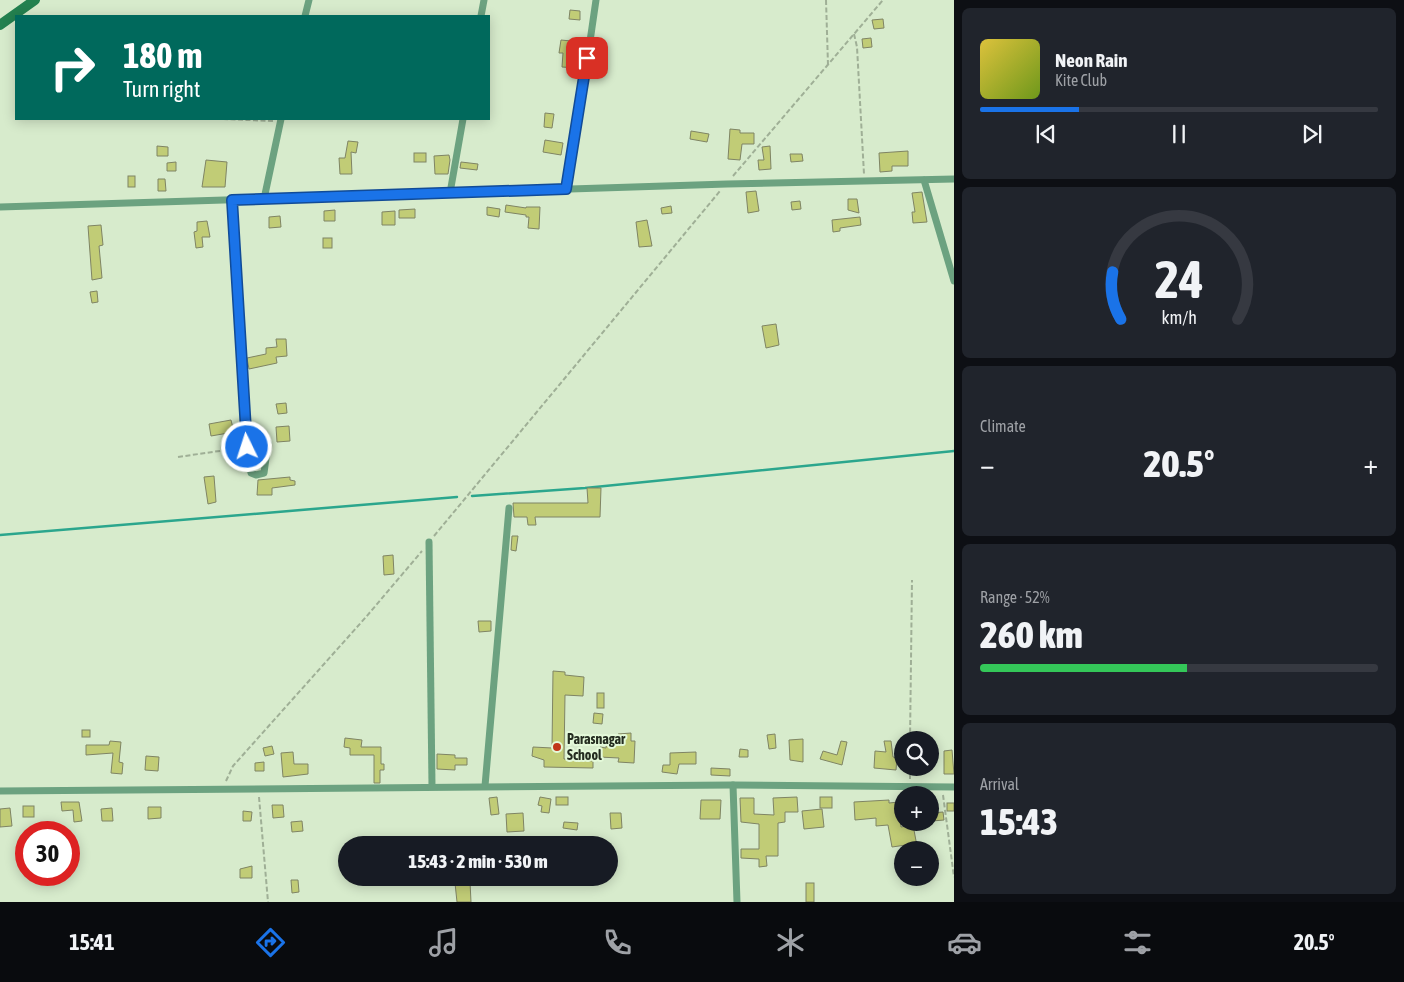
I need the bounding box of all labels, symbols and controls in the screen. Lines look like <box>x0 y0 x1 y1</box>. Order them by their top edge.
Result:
icon: right <box>40 35 105 100</box>
text: 180 m <box>123 35 202 75</box>
pin <box>566 37 608 79</box>
icon: arrive <box>573 44 601 72</box>
text: Neon Rain <box>1055 49 1127 71</box>
text: Kite Club <box>1055 71 1107 89</box>
text: Turn right <box>123 76 200 102</box>
icon: previous <box>1032 120 1060 148</box>
icon: pause <box>1165 120 1193 148</box>
icon: next <box>1298 120 1326 148</box>
text: 24 <box>1155 249 1203 309</box>
text: km/h <box>1161 307 1197 328</box>
text: Climate <box>980 417 1026 435</box>
position arrow <box>220 420 272 472</box>
text: 20.5° <box>1144 442 1214 485</box>
text: − <box>980 448 995 480</box>
text: + <box>1363 448 1378 480</box>
text: Range · 52% <box>980 588 1050 606</box>
text: 260 km <box>980 613 1083 656</box>
place label: Parasnagar School <box>567 731 626 763</box>
map controls <box>894 731 939 886</box>
button: search <box>894 731 939 776</box>
marker: Parasnagar School <box>551 741 563 753</box>
text: Arrival <box>980 775 1019 793</box>
button: + <box>894 786 939 831</box>
text: 15:43 <box>980 800 1058 843</box>
speed limit sign: 30 <box>15 821 80 886</box>
button: − <box>894 841 939 886</box>
text: 15:43 · 2 min · 530 m <box>408 850 548 872</box>
icon: directions <box>253 925 288 960</box>
icon: music <box>426 925 461 960</box>
icon: phone <box>600 925 635 960</box>
icon: climate <box>773 925 808 960</box>
icon: car <box>947 925 982 960</box>
icon: filters <box>1120 925 1155 960</box>
text: 15:41 <box>69 929 115 955</box>
text: 20.5° <box>1294 929 1335 955</box>

